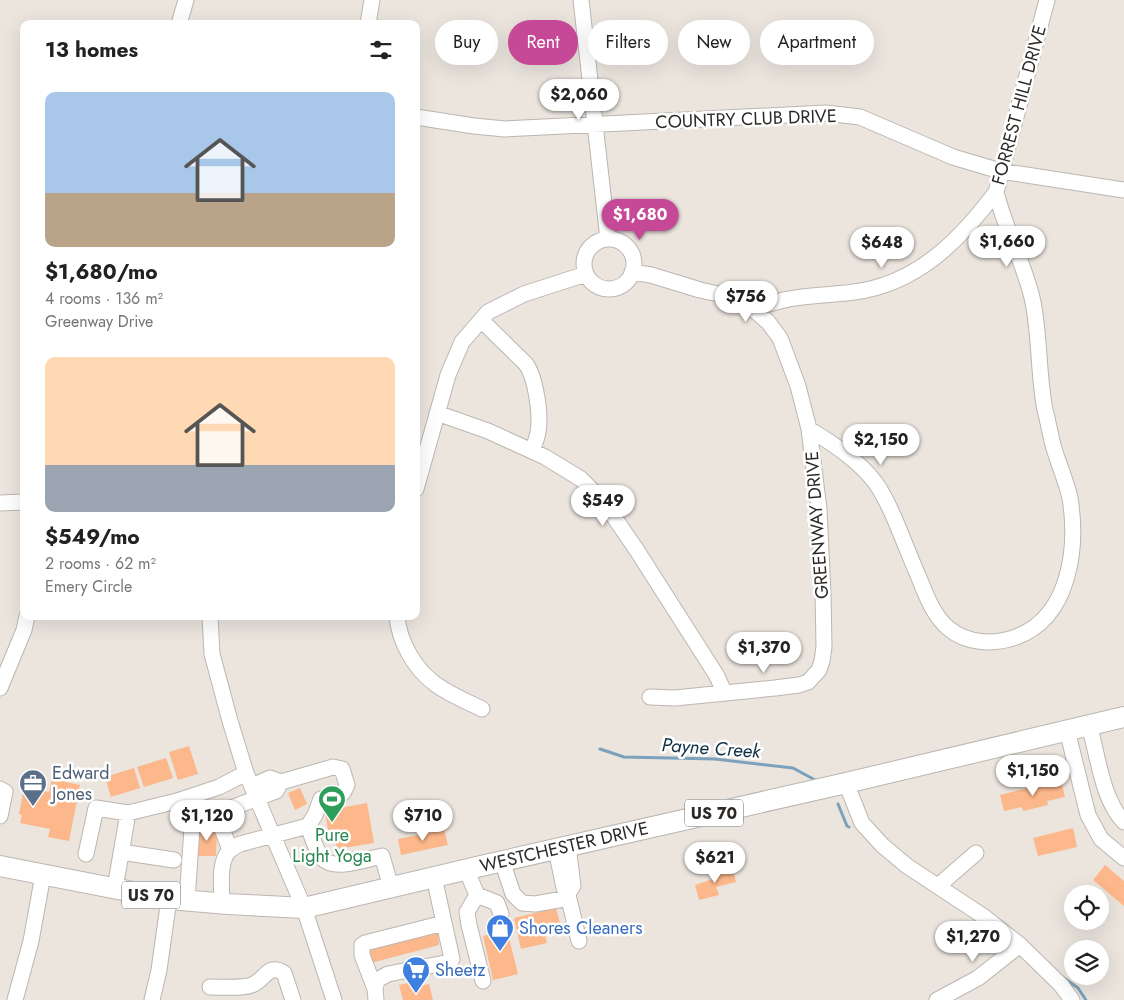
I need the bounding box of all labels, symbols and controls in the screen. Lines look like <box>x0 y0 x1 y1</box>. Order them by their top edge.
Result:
chip: Buy <box>435 20 498 65</box>
chip: Rent <box>508 20 578 65</box>
chip: Filters <box>588 20 668 65</box>
chip: New <box>678 20 750 65</box>
chip: Apartment <box>760 20 874 65</box>
street label: FORREST HILL DRIVE <box>985 22 1053 188</box>
text: 13 homes <box>45 35 138 65</box>
icon: filters <box>367 36 395 64</box>
pin: $2,060 <box>538 78 620 121</box>
text: $2,060 <box>550 83 608 106</box>
street label: COUNTRY CLUB DRIVE <box>655 103 837 135</box>
icon: home <box>175 125 265 215</box>
pin: $1,680 <box>599 198 681 241</box>
text: $1,680 <box>613 203 667 226</box>
pin: $648 <box>852 226 912 269</box>
pin: $1,660 <box>966 226 1048 268</box>
text: $1,660 <box>979 230 1035 253</box>
text: $648 <box>861 231 903 254</box>
text: $1,680/mo <box>45 257 158 287</box>
pin: $756 <box>716 280 776 323</box>
text: $756 <box>726 285 766 308</box>
text: 4 rooms · 136 m² <box>45 287 163 310</box>
text: Greenway Drive <box>45 310 153 333</box>
icon: home <box>175 390 265 480</box>
pin: $2,150 <box>840 424 922 466</box>
text: $2,150 <box>854 428 908 451</box>
street label: GREENWAY DRIVE <box>799 450 835 600</box>
pin: $549 <box>573 484 633 527</box>
text: $549 <box>582 489 624 512</box>
text: $549/mo <box>45 522 140 552</box>
text: 2 rooms · 62 m² <box>45 552 156 575</box>
text: Emery Circle <box>45 575 132 598</box>
pin: $1,370 <box>723 632 805 674</box>
text: $1,370 <box>737 636 791 659</box>
water label: Payne Creek <box>661 731 762 765</box>
pin: $1,150 <box>992 754 1074 797</box>
text: $1,150 <box>1007 759 1059 782</box>
place label: Edward Jones <box>50 760 110 807</box>
office icon: Edward Jones <box>18 768 48 807</box>
sports icon: Pure Light Yoga <box>317 784 347 823</box>
pin: $1,120 <box>166 800 248 842</box>
pin: $710 <box>393 800 453 842</box>
road number: US 70 <box>685 800 743 826</box>
text: $1,120 <box>181 804 233 827</box>
text: $710 <box>404 804 442 827</box>
street label: WESTCHESTER DRIVE <box>477 815 651 879</box>
place label: Pure Light Yoga <box>292 822 372 869</box>
pin: $621 <box>685 842 745 884</box>
text: $621 <box>695 846 735 869</box>
road number: US 70 <box>122 882 180 908</box>
map controls <box>1064 885 1109 985</box>
button: locate <box>1064 885 1109 930</box>
shop icon: Shores Cleaners <box>485 913 515 952</box>
place label: Shores Cleaners <box>519 915 643 941</box>
pin: $1,270 <box>932 920 1014 963</box>
text: $1,270 <box>946 925 1000 948</box>
button: layers <box>1064 940 1109 985</box>
supermarket icon: Sheetz <box>401 955 431 994</box>
place label: Sheetz <box>435 957 486 983</box>

